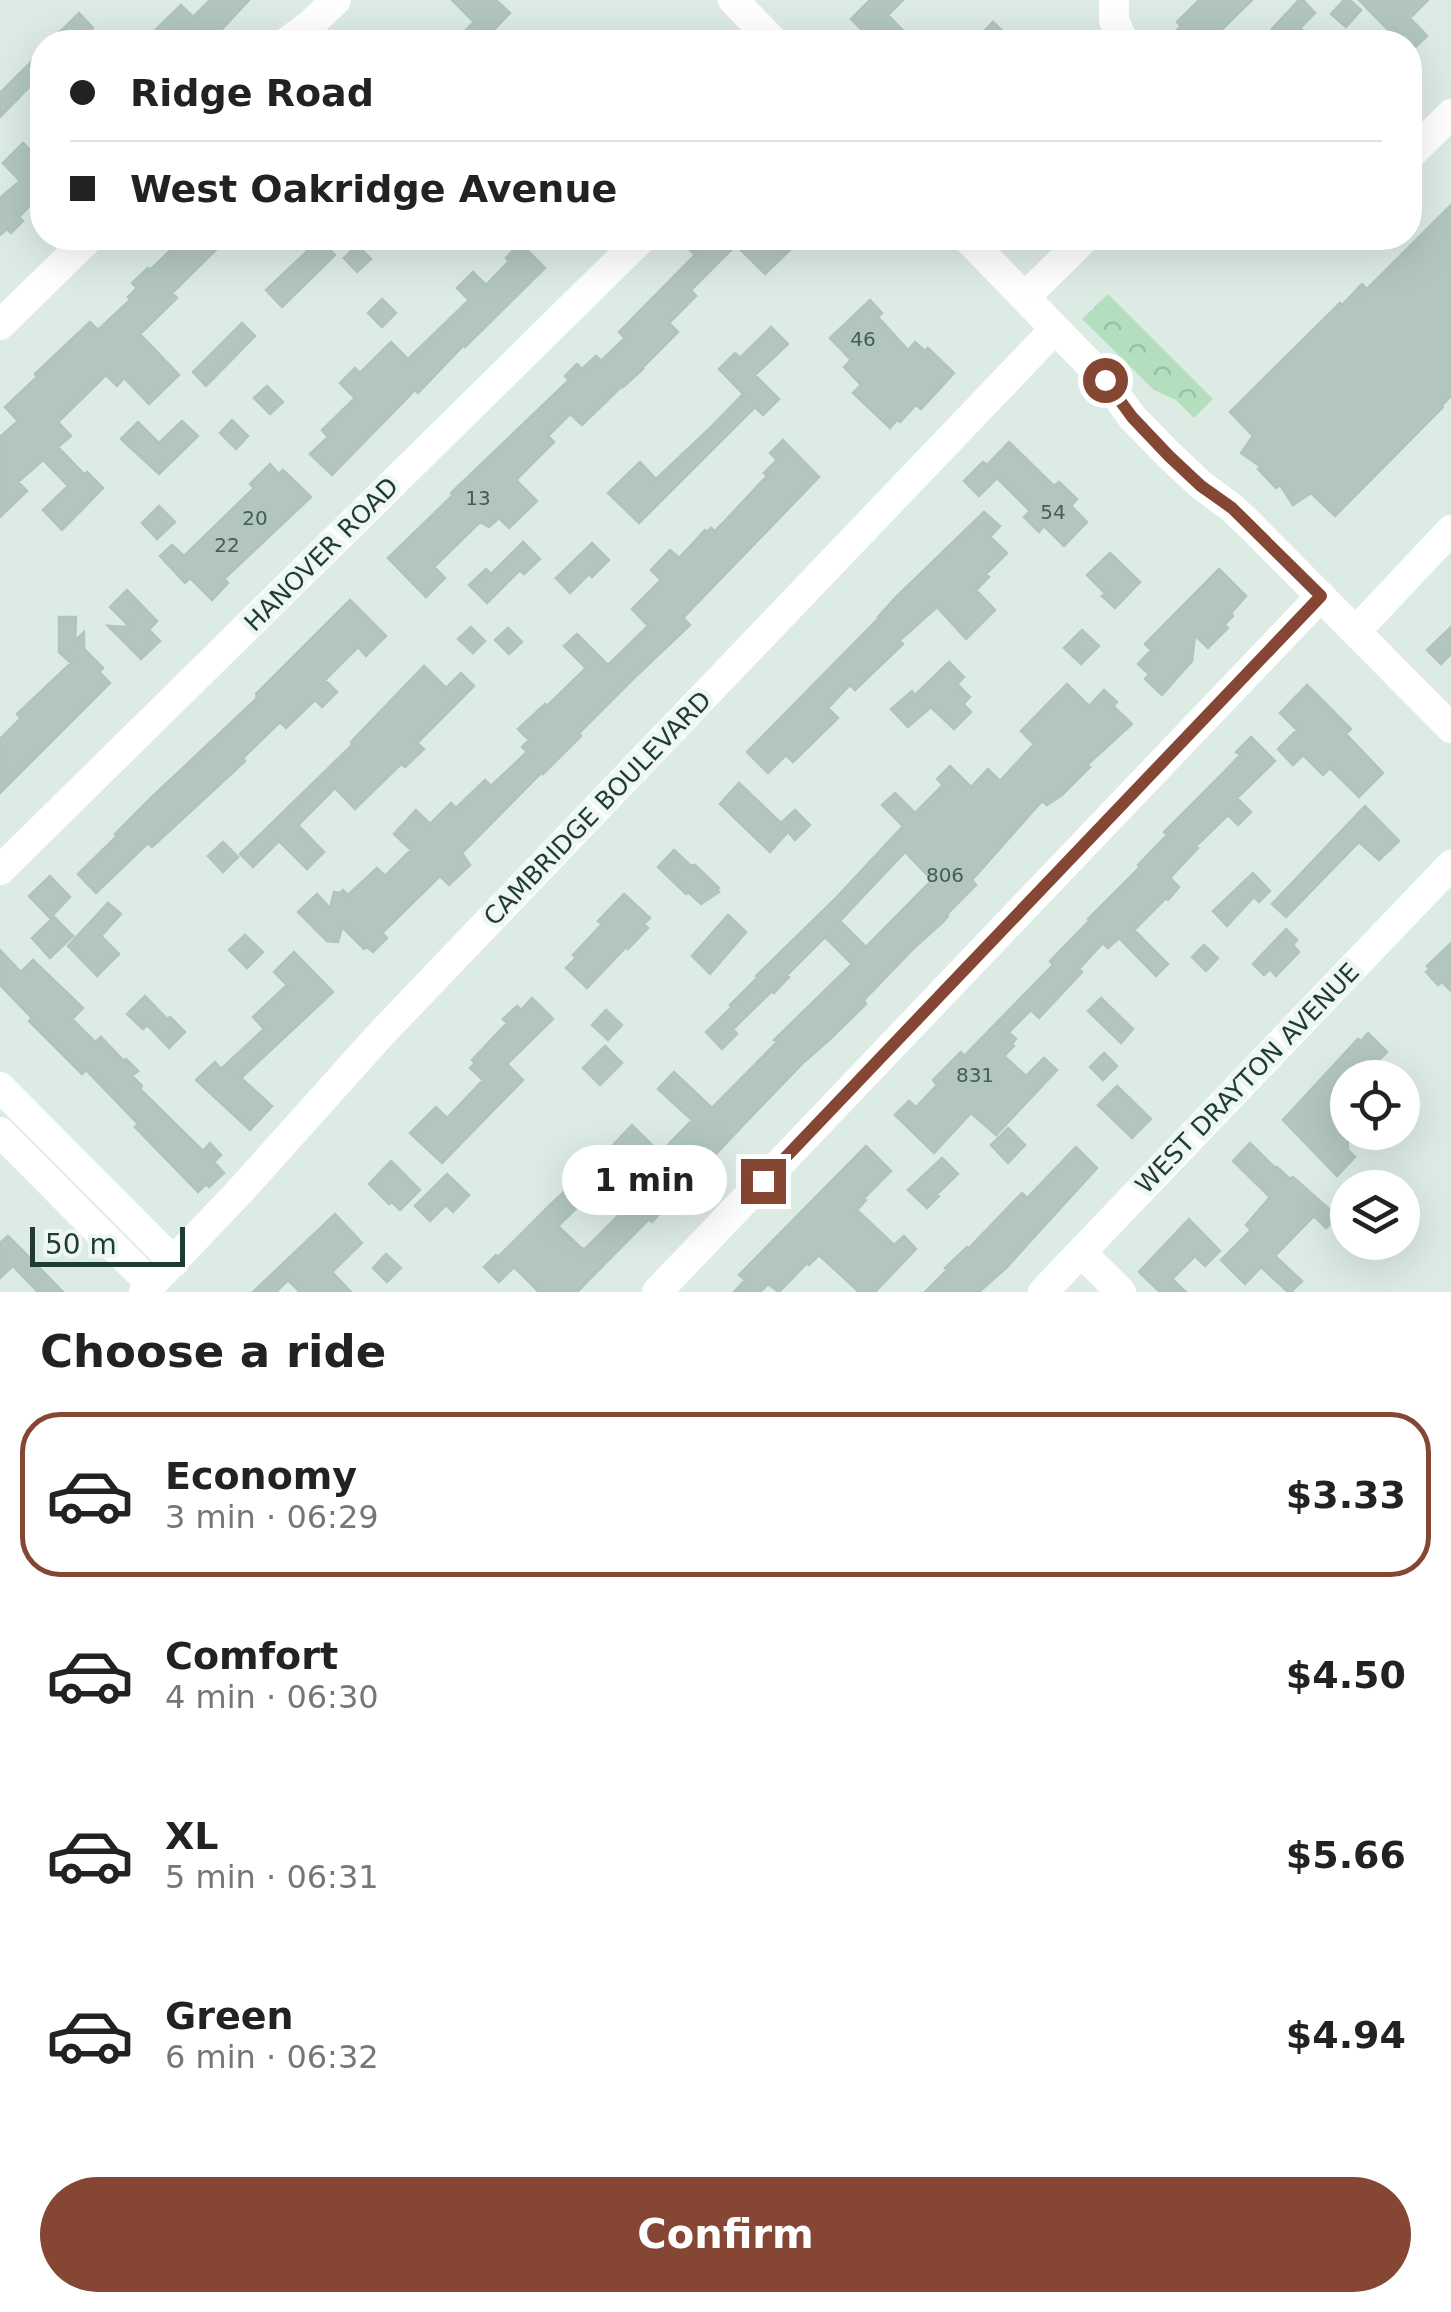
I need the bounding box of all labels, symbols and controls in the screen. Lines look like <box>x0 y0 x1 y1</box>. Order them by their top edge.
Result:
text: Ridge Road <box>130 71 374 115</box>
text: West Oakridge Avenue <box>130 167 617 211</box>
house number: 46 <box>850 327 876 351</box>
route start <box>1083 358 1128 403</box>
street label: HANOVER ROAD <box>239 472 404 637</box>
house number: 13 <box>465 486 491 510</box>
house number: 54 <box>1040 500 1066 524</box>
house number: 20 <box>242 506 268 530</box>
house number: 22 <box>214 533 240 557</box>
street label: CAMBRIDGE BOULEVARD <box>478 685 717 931</box>
house number: 806 <box>926 863 964 887</box>
street label: WEST DRAYTON AVENUE <box>1130 957 1365 1199</box>
map controls <box>1330 1060 1420 1260</box>
button: locate <box>1330 1060 1420 1150</box>
house number: 831 <box>956 1063 994 1087</box>
callout: 1 min <box>563 1146 728 1216</box>
route end <box>741 1159 786 1204</box>
text: 1 min <box>594 1161 695 1199</box>
button: layers <box>1330 1170 1420 1260</box>
scale bar <box>30 1222 185 1266</box>
text: 50 m <box>45 1228 117 1261</box>
text: Choose a ride <box>40 1325 386 1378</box>
icon: car <box>45 1450 135 1540</box>
text: Economy <box>165 1454 357 1498</box>
text: $3.33 <box>1286 1473 1406 1517</box>
text: 3 min · 06:29 <box>165 1498 379 1536</box>
icon: car <box>45 1630 135 1720</box>
text: Comfort <box>165 1634 338 1678</box>
text: $4.50 <box>1286 1653 1406 1697</box>
text: 4 min · 06:30 <box>165 1678 379 1716</box>
icon: car <box>45 1810 135 1900</box>
text: XL <box>165 1814 219 1858</box>
text: $5.66 <box>1286 1833 1406 1877</box>
text: 5 min · 06:31 <box>165 1858 379 1896</box>
icon: car <box>45 1990 135 2080</box>
text: Green <box>165 1994 294 2038</box>
text: $4.94 <box>1286 2013 1406 2057</box>
text: 6 min · 06:32 <box>165 2038 379 2076</box>
button: Confirm <box>40 2177 1411 2292</box>

